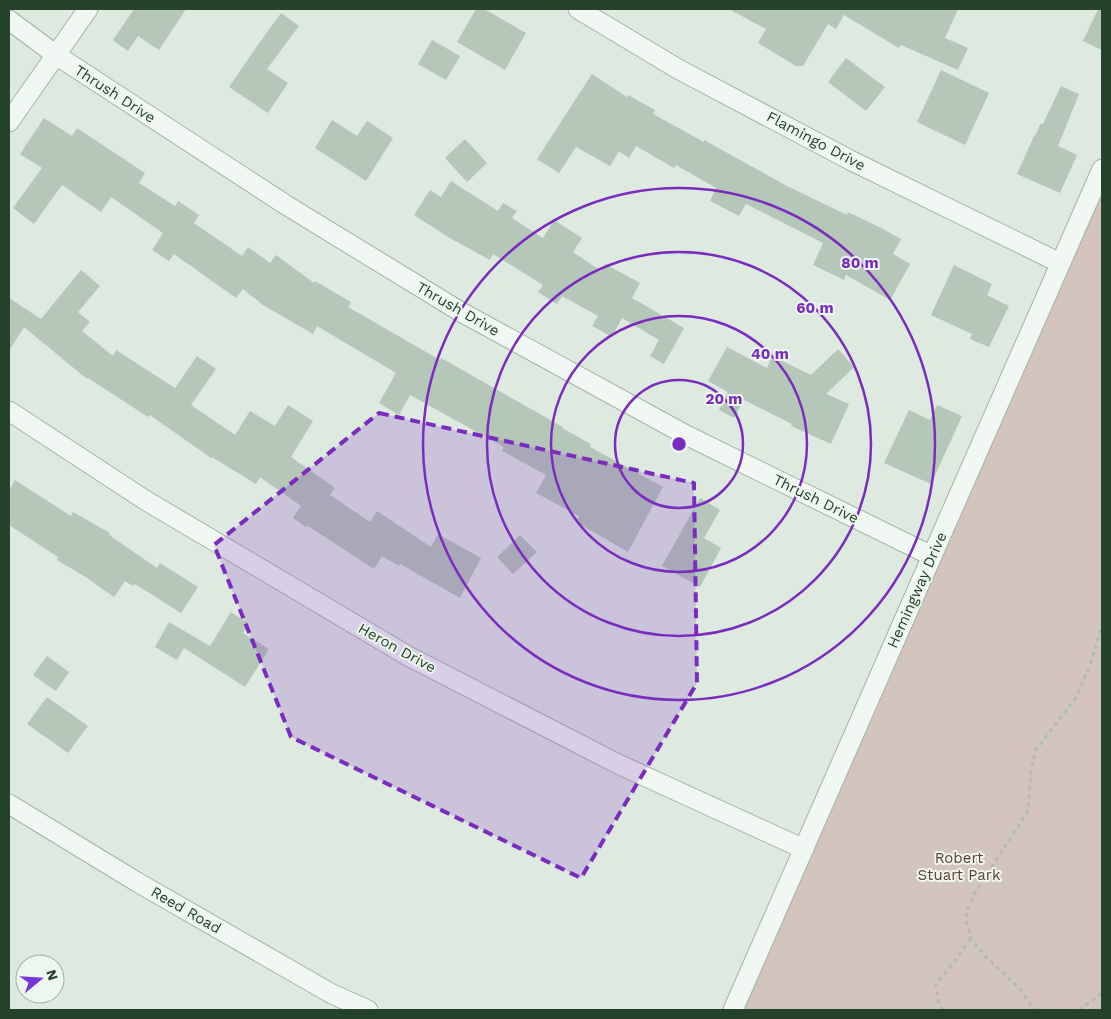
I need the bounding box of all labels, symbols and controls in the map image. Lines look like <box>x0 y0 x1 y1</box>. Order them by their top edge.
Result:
street label: Thrush Drive <box>71 61 159 127</box>
street label: Flamingo Drive <box>764 107 868 175</box>
text: 80 m <box>841 254 879 272</box>
street label: Thrush Drive <box>413 278 503 340</box>
text: 60 m <box>796 299 834 317</box>
text: 40 m <box>751 345 789 363</box>
text: 20 m <box>705 390 743 408</box>
centre of rings <box>670 435 688 453</box>
street label: Thrush Drive <box>770 471 862 527</box>
street label: Hemingway Drive <box>883 529 951 651</box>
street label: Heron Drive <box>355 619 439 677</box>
park label: Robert Stuart Park <box>918 849 1001 884</box>
street label: Reed Road <box>148 883 224 937</box>
north arrow <box>15 954 65 1004</box>
text: N <box>43 968 62 982</box>

